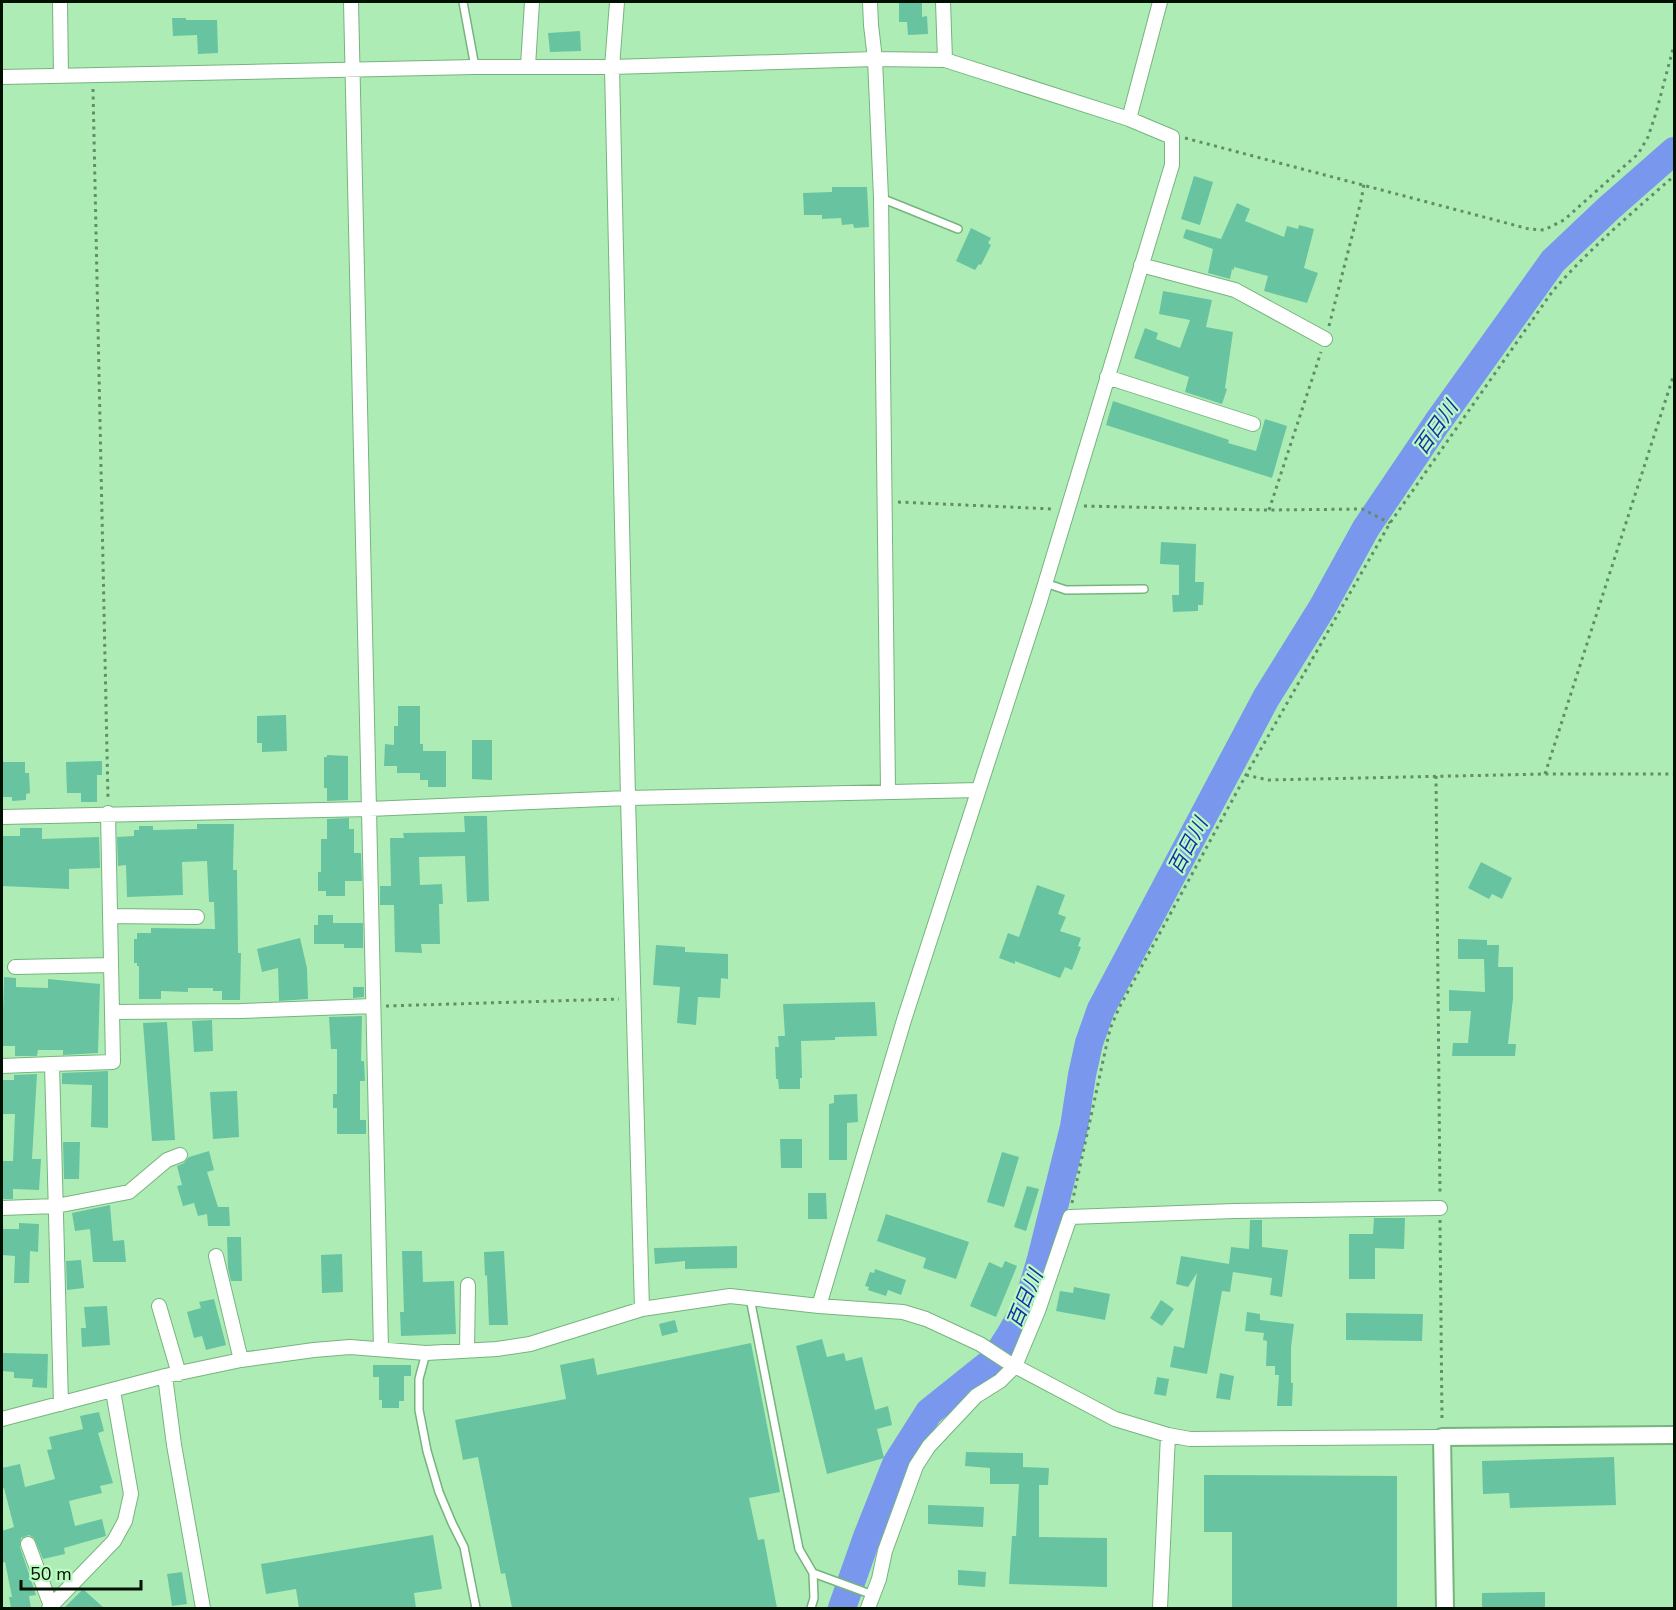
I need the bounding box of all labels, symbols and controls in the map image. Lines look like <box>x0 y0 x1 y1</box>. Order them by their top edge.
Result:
water label: 百日川 <box>1408 394 1465 460</box>
water label: 百日川 <box>1162 811 1215 879</box>
water label: 百日川 <box>1001 1264 1050 1332</box>
scale bar <box>21 1553 141 1591</box>
text: 50 m <box>30 1562 72 1586</box>

